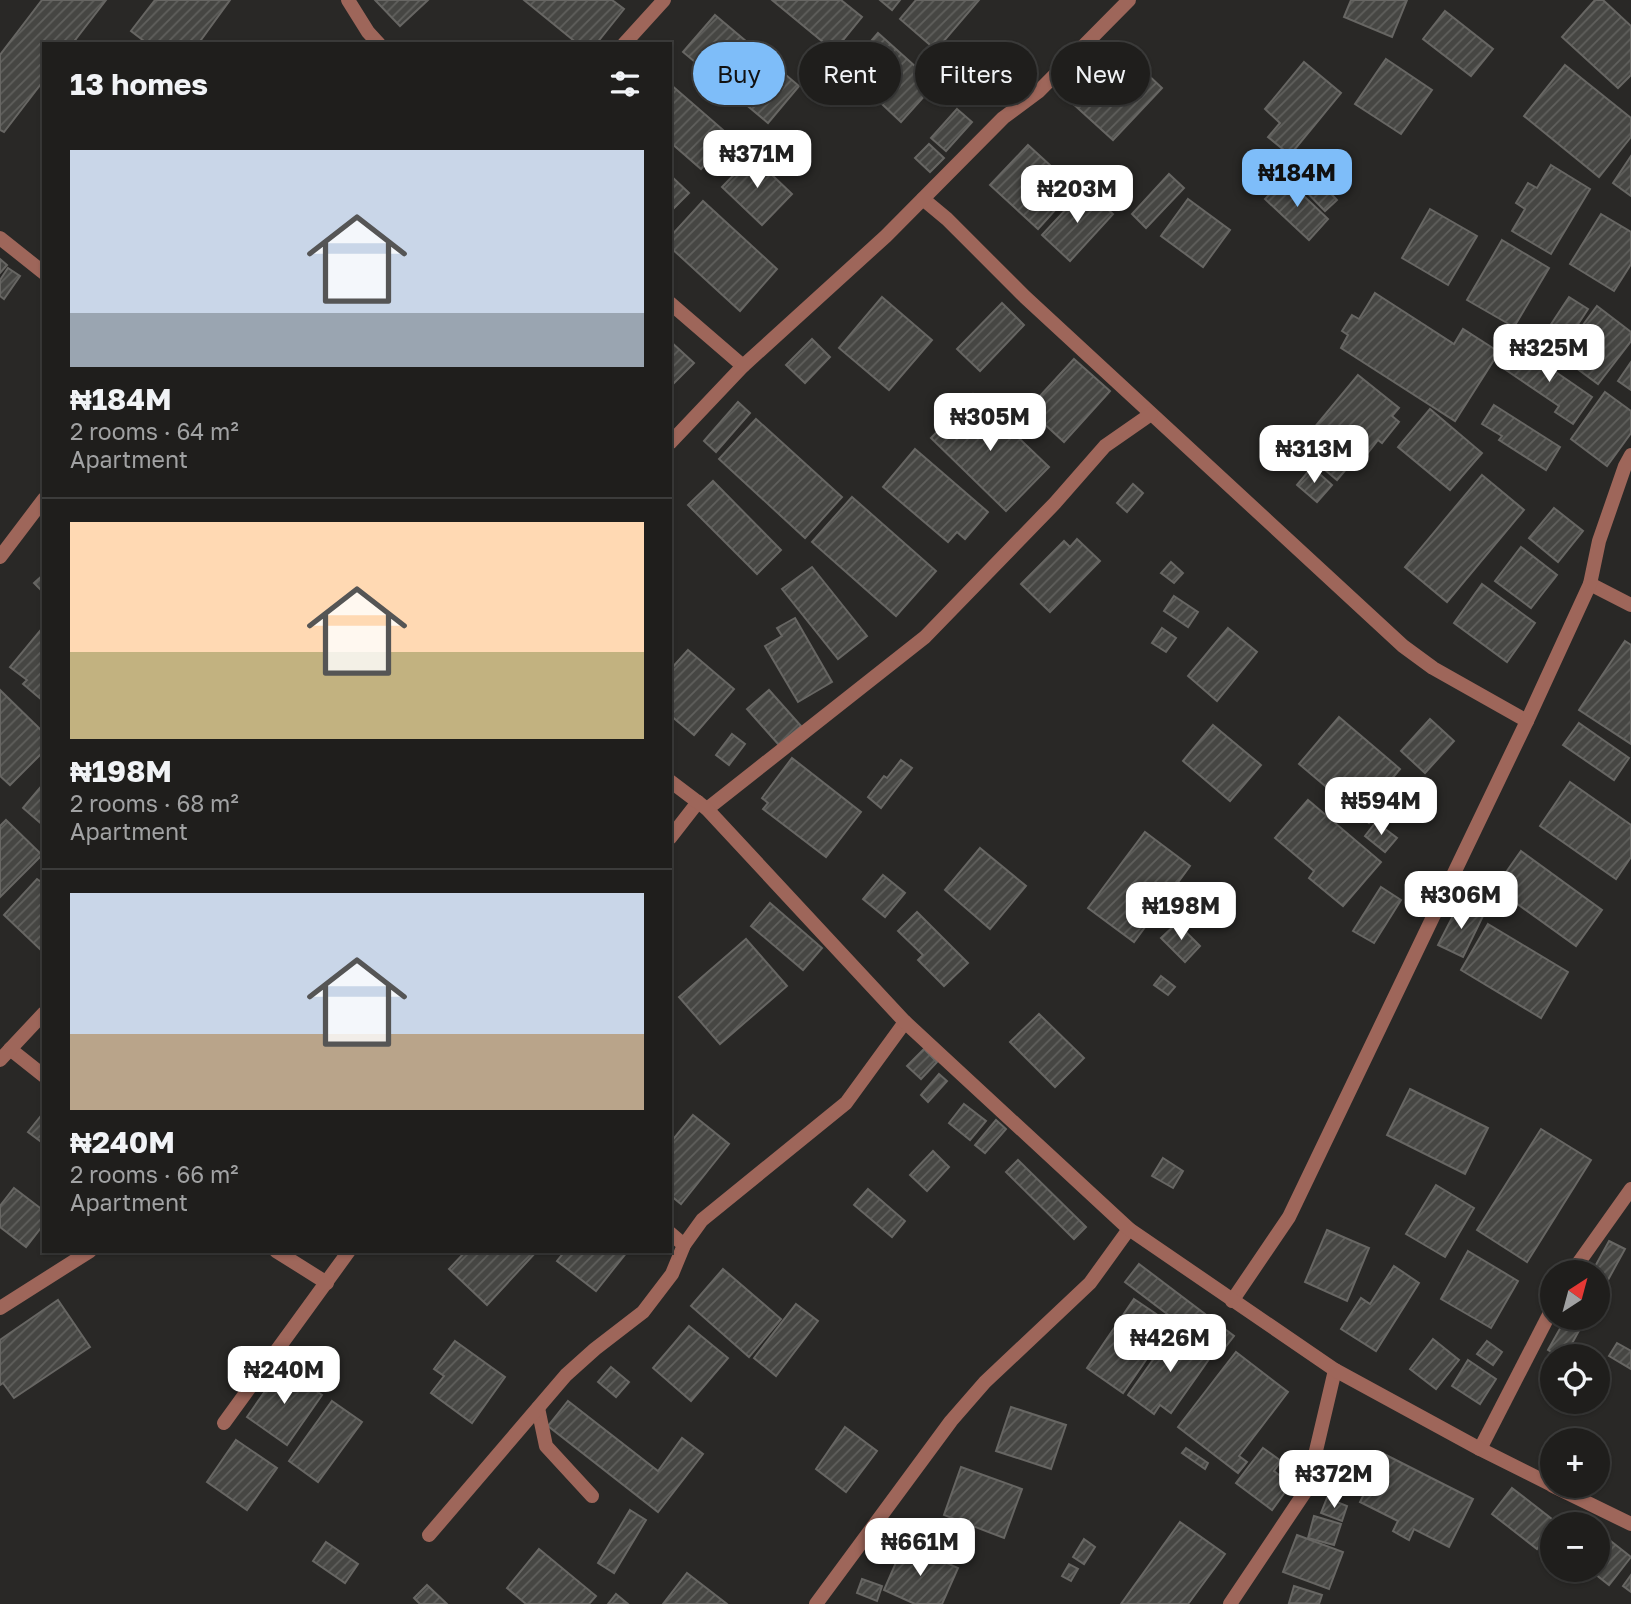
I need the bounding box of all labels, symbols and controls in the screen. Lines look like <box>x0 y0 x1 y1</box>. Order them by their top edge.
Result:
chip: Buy <box>693 42 785 105</box>
chip: Rent <box>799 42 901 105</box>
chip: Filters <box>915 42 1037 105</box>
chip: New <box>1051 42 1150 105</box>
icon: filters <box>606 65 644 103</box>
text: 13 homes <box>70 66 208 102</box>
pin: ₦371M <box>708 130 806 190</box>
text: ₦371M <box>719 139 795 167</box>
pin: ₦184M <box>1248 150 1346 209</box>
text: ₦184M <box>1258 158 1336 186</box>
pin: ₦203M <box>1028 166 1126 225</box>
text: ₦203M <box>1037 174 1117 202</box>
icon: home <box>294 196 420 322</box>
pin: ₦325M <box>1500 324 1598 384</box>
text: ₦325M <box>1509 333 1589 361</box>
text: ₦184M <box>70 381 172 417</box>
pin: ₦305M <box>941 393 1039 453</box>
text: ₦305M <box>950 402 1030 430</box>
text: 2 rooms · 64 m² <box>70 417 239 445</box>
pin: ₦313M <box>1265 426 1363 485</box>
text: ₦313M <box>1276 434 1353 462</box>
text: Apartment <box>70 445 188 473</box>
icon: home <box>294 568 420 694</box>
text: ₦198M <box>70 753 172 789</box>
pin: ₦594M <box>1332 778 1430 837</box>
text: ₦594M <box>1341 786 1421 814</box>
text: 2 rooms · 68 m² <box>70 789 239 817</box>
text: Apartment <box>70 817 188 845</box>
pin: ₦306M <box>1412 872 1510 931</box>
text: ₦306M <box>1421 880 1501 908</box>
pin: ₦198M <box>1132 883 1230 942</box>
text: ₦198M <box>1142 891 1220 919</box>
icon: home <box>294 939 420 1065</box>
text: ₦240M <box>70 1124 175 1160</box>
text: 2 rooms · 66 m² <box>70 1160 239 1188</box>
text: Apartment <box>70 1188 188 1216</box>
north arrow <box>1540 1260 1610 1330</box>
map controls <box>1540 1260 1610 1582</box>
pin: ₦426M <box>1121 1314 1219 1374</box>
text: ₦426M <box>1130 1323 1210 1351</box>
button: locate <box>1540 1344 1610 1414</box>
pin: ₦240M <box>235 1346 333 1406</box>
text: ₦240M <box>244 1355 324 1383</box>
button: + <box>1540 1428 1610 1498</box>
pin: ₦372M <box>1285 1450 1383 1510</box>
text: ₦372M <box>1295 1459 1373 1487</box>
button: − <box>1540 1512 1610 1582</box>
pin: ₦661M <box>871 1518 969 1578</box>
text: ₦661M <box>881 1527 959 1555</box>

